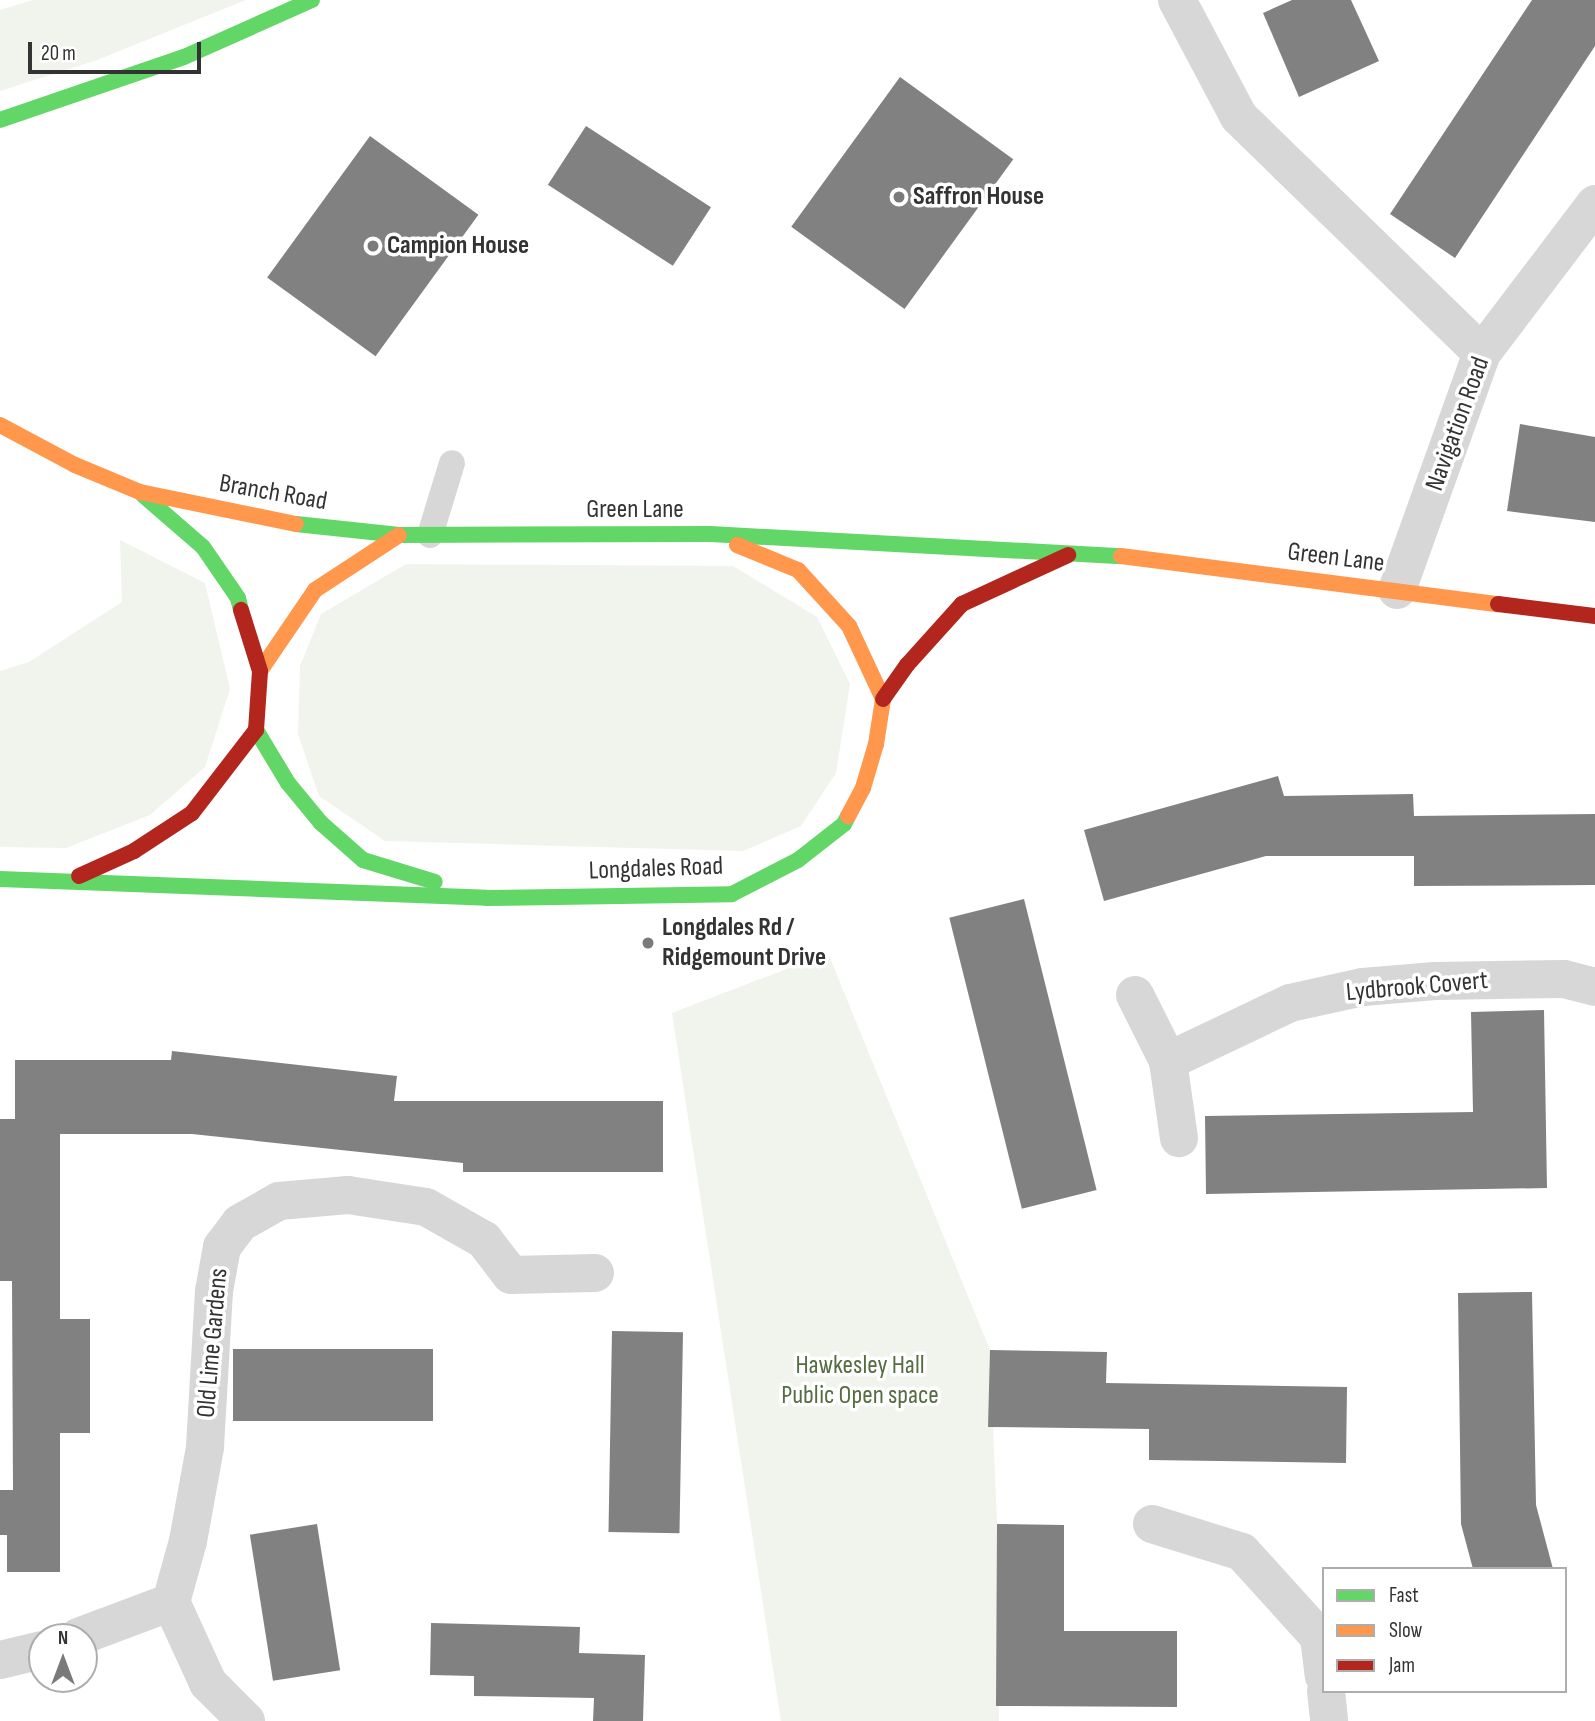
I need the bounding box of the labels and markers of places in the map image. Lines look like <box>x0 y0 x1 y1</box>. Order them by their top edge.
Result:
place label: Saffron House <box>913 181 1044 213</box>
marker: Saffron House <box>891 189 907 205</box>
place label: Campion House <box>387 230 529 262</box>
marker: Campion House <box>365 238 381 254</box>
place label: Longdales Rd / Ridgemount Drive <box>662 912 826 974</box>
marker: Longdales Rd / Ridgemount Drive <box>640 935 656 951</box>

